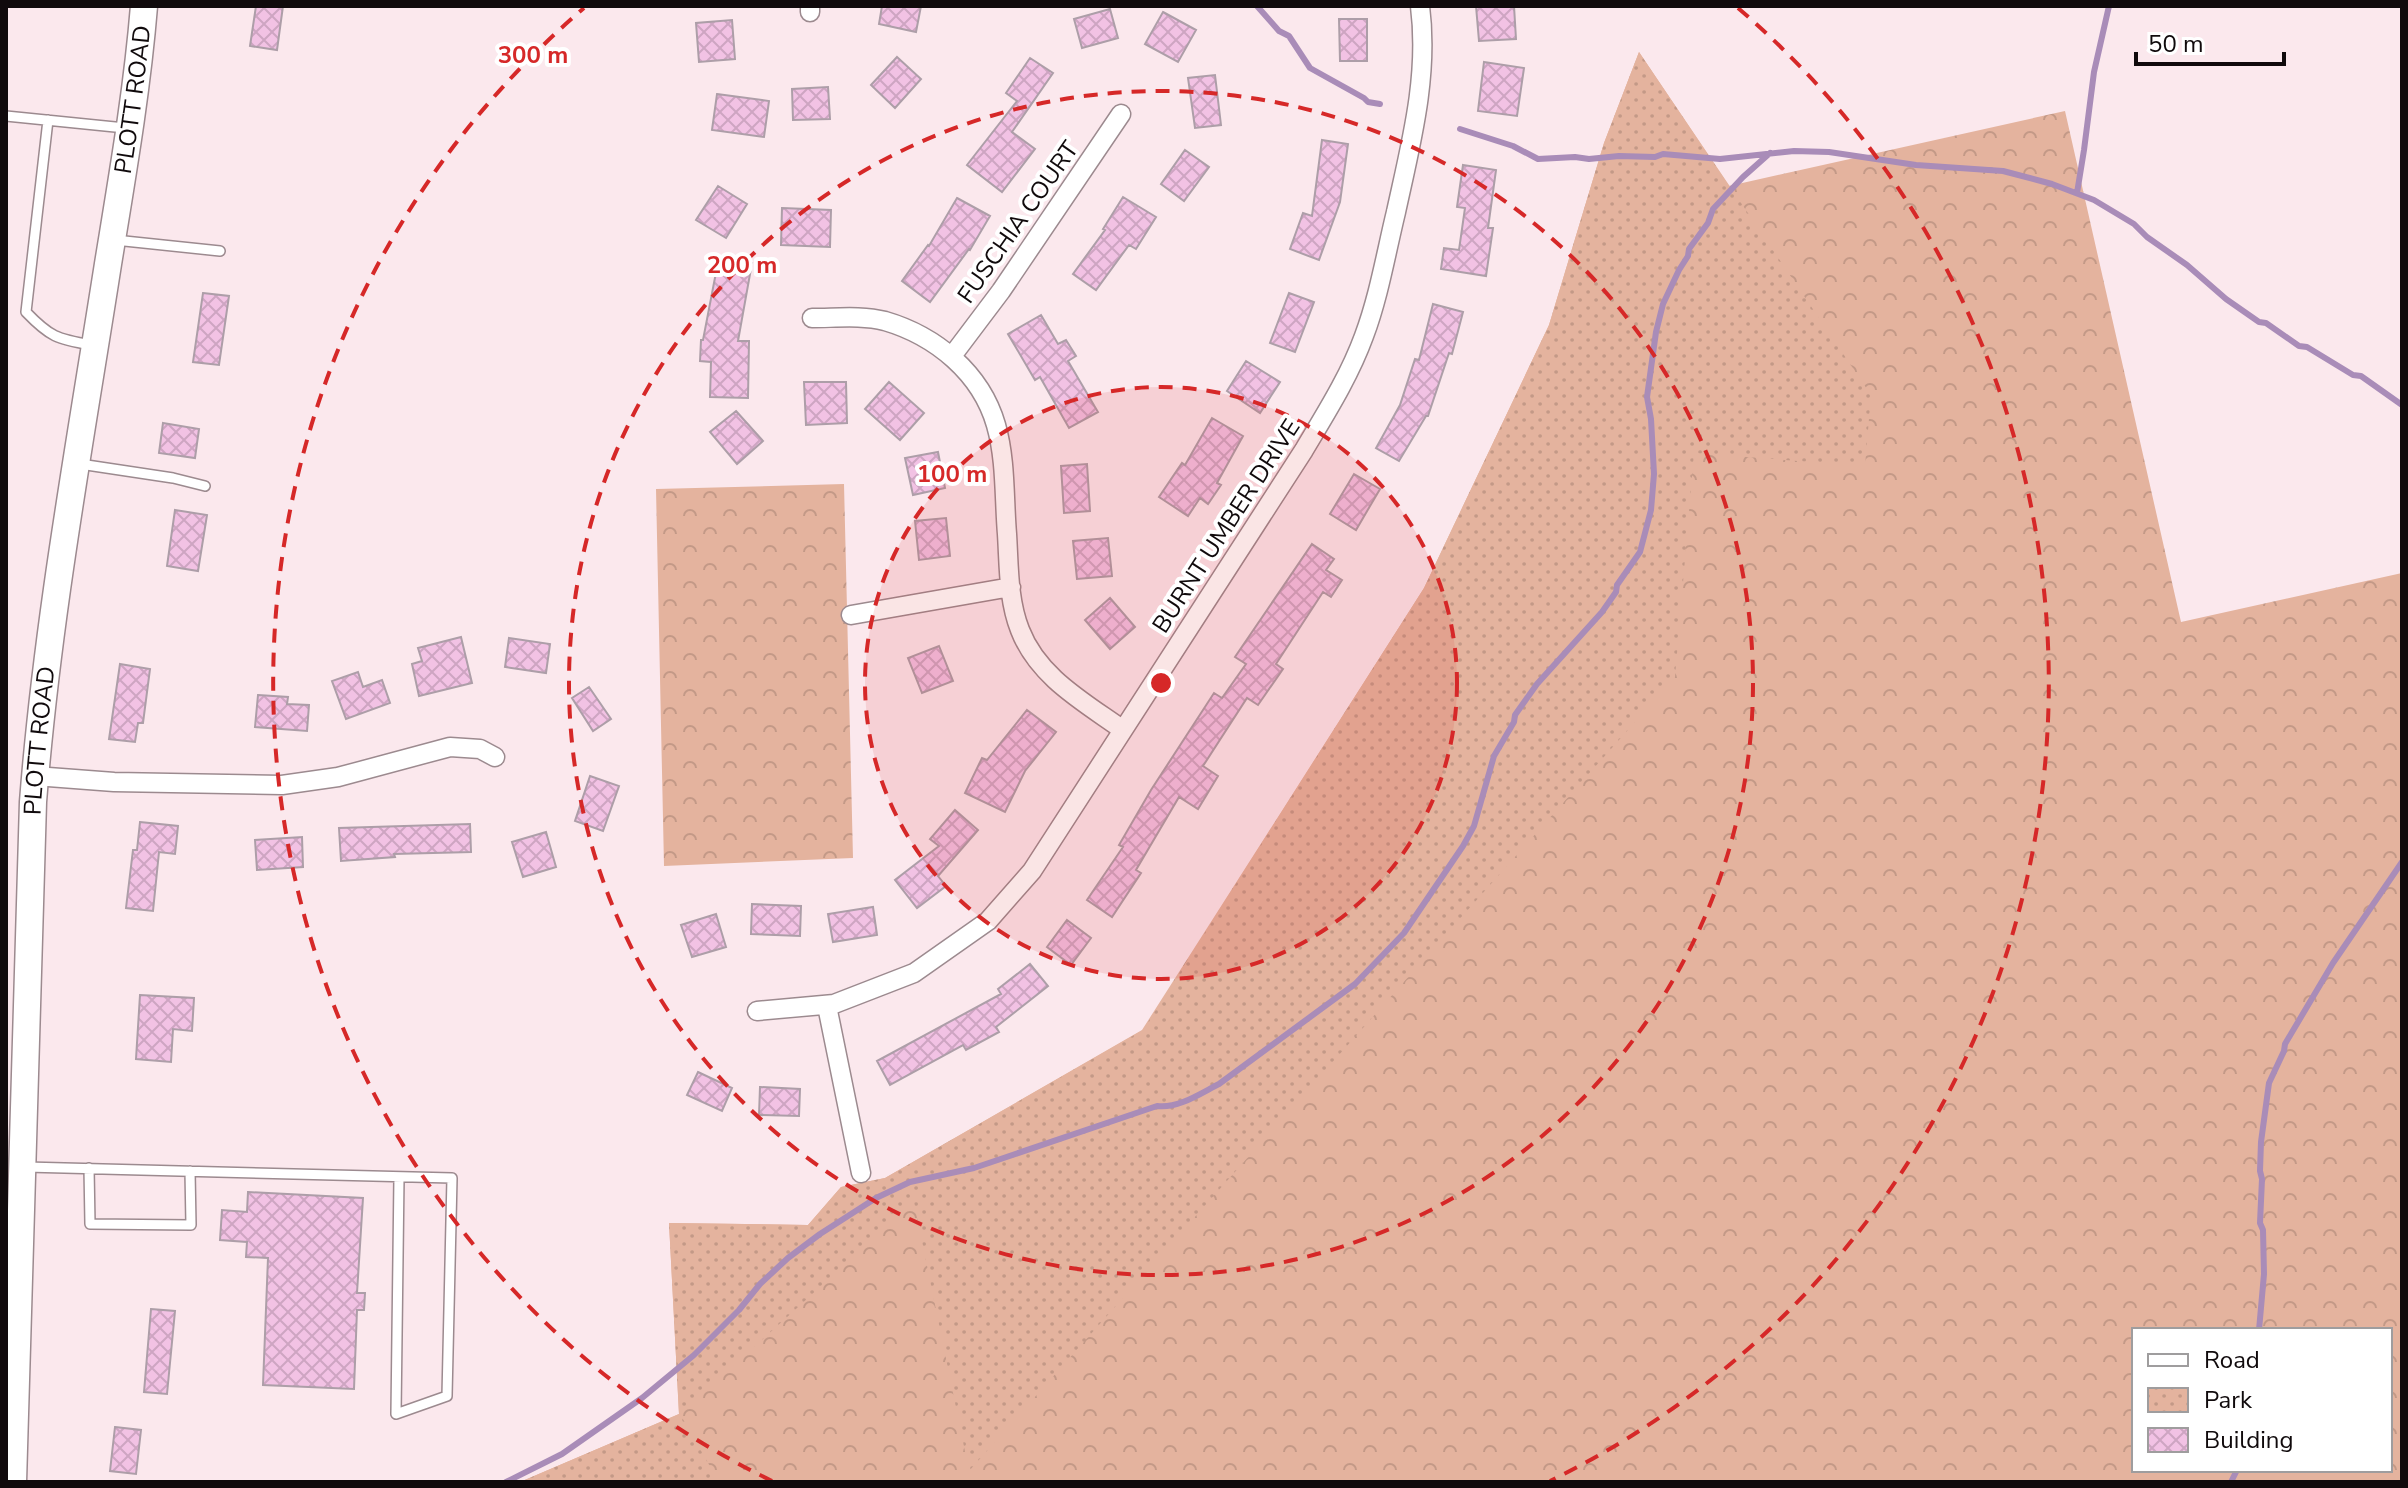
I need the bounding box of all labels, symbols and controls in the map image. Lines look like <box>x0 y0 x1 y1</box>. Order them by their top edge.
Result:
scale bar <box>2136 16 2284 66</box>
street label: PLOTT ROAD <box>107 24 158 176</box>
text: 50 m <box>2148 28 2204 60</box>
text: 300 m <box>498 39 568 71</box>
street label: FUSCHIA COURT <box>950 134 1086 309</box>
text: 200 m <box>707 249 777 281</box>
street label: BURNT UMBER DRIVE <box>1145 413 1307 639</box>
text: 100 m <box>917 458 987 490</box>
street label: PLOTT ROAD <box>17 664 63 815</box>
centre of rings <box>1147 669 1175 697</box>
legend <box>2132 1328 2392 1472</box>
text: Road <box>2204 1344 2260 1376</box>
text: Park <box>2204 1384 2253 1416</box>
text: Building <box>2204 1424 2294 1456</box>

